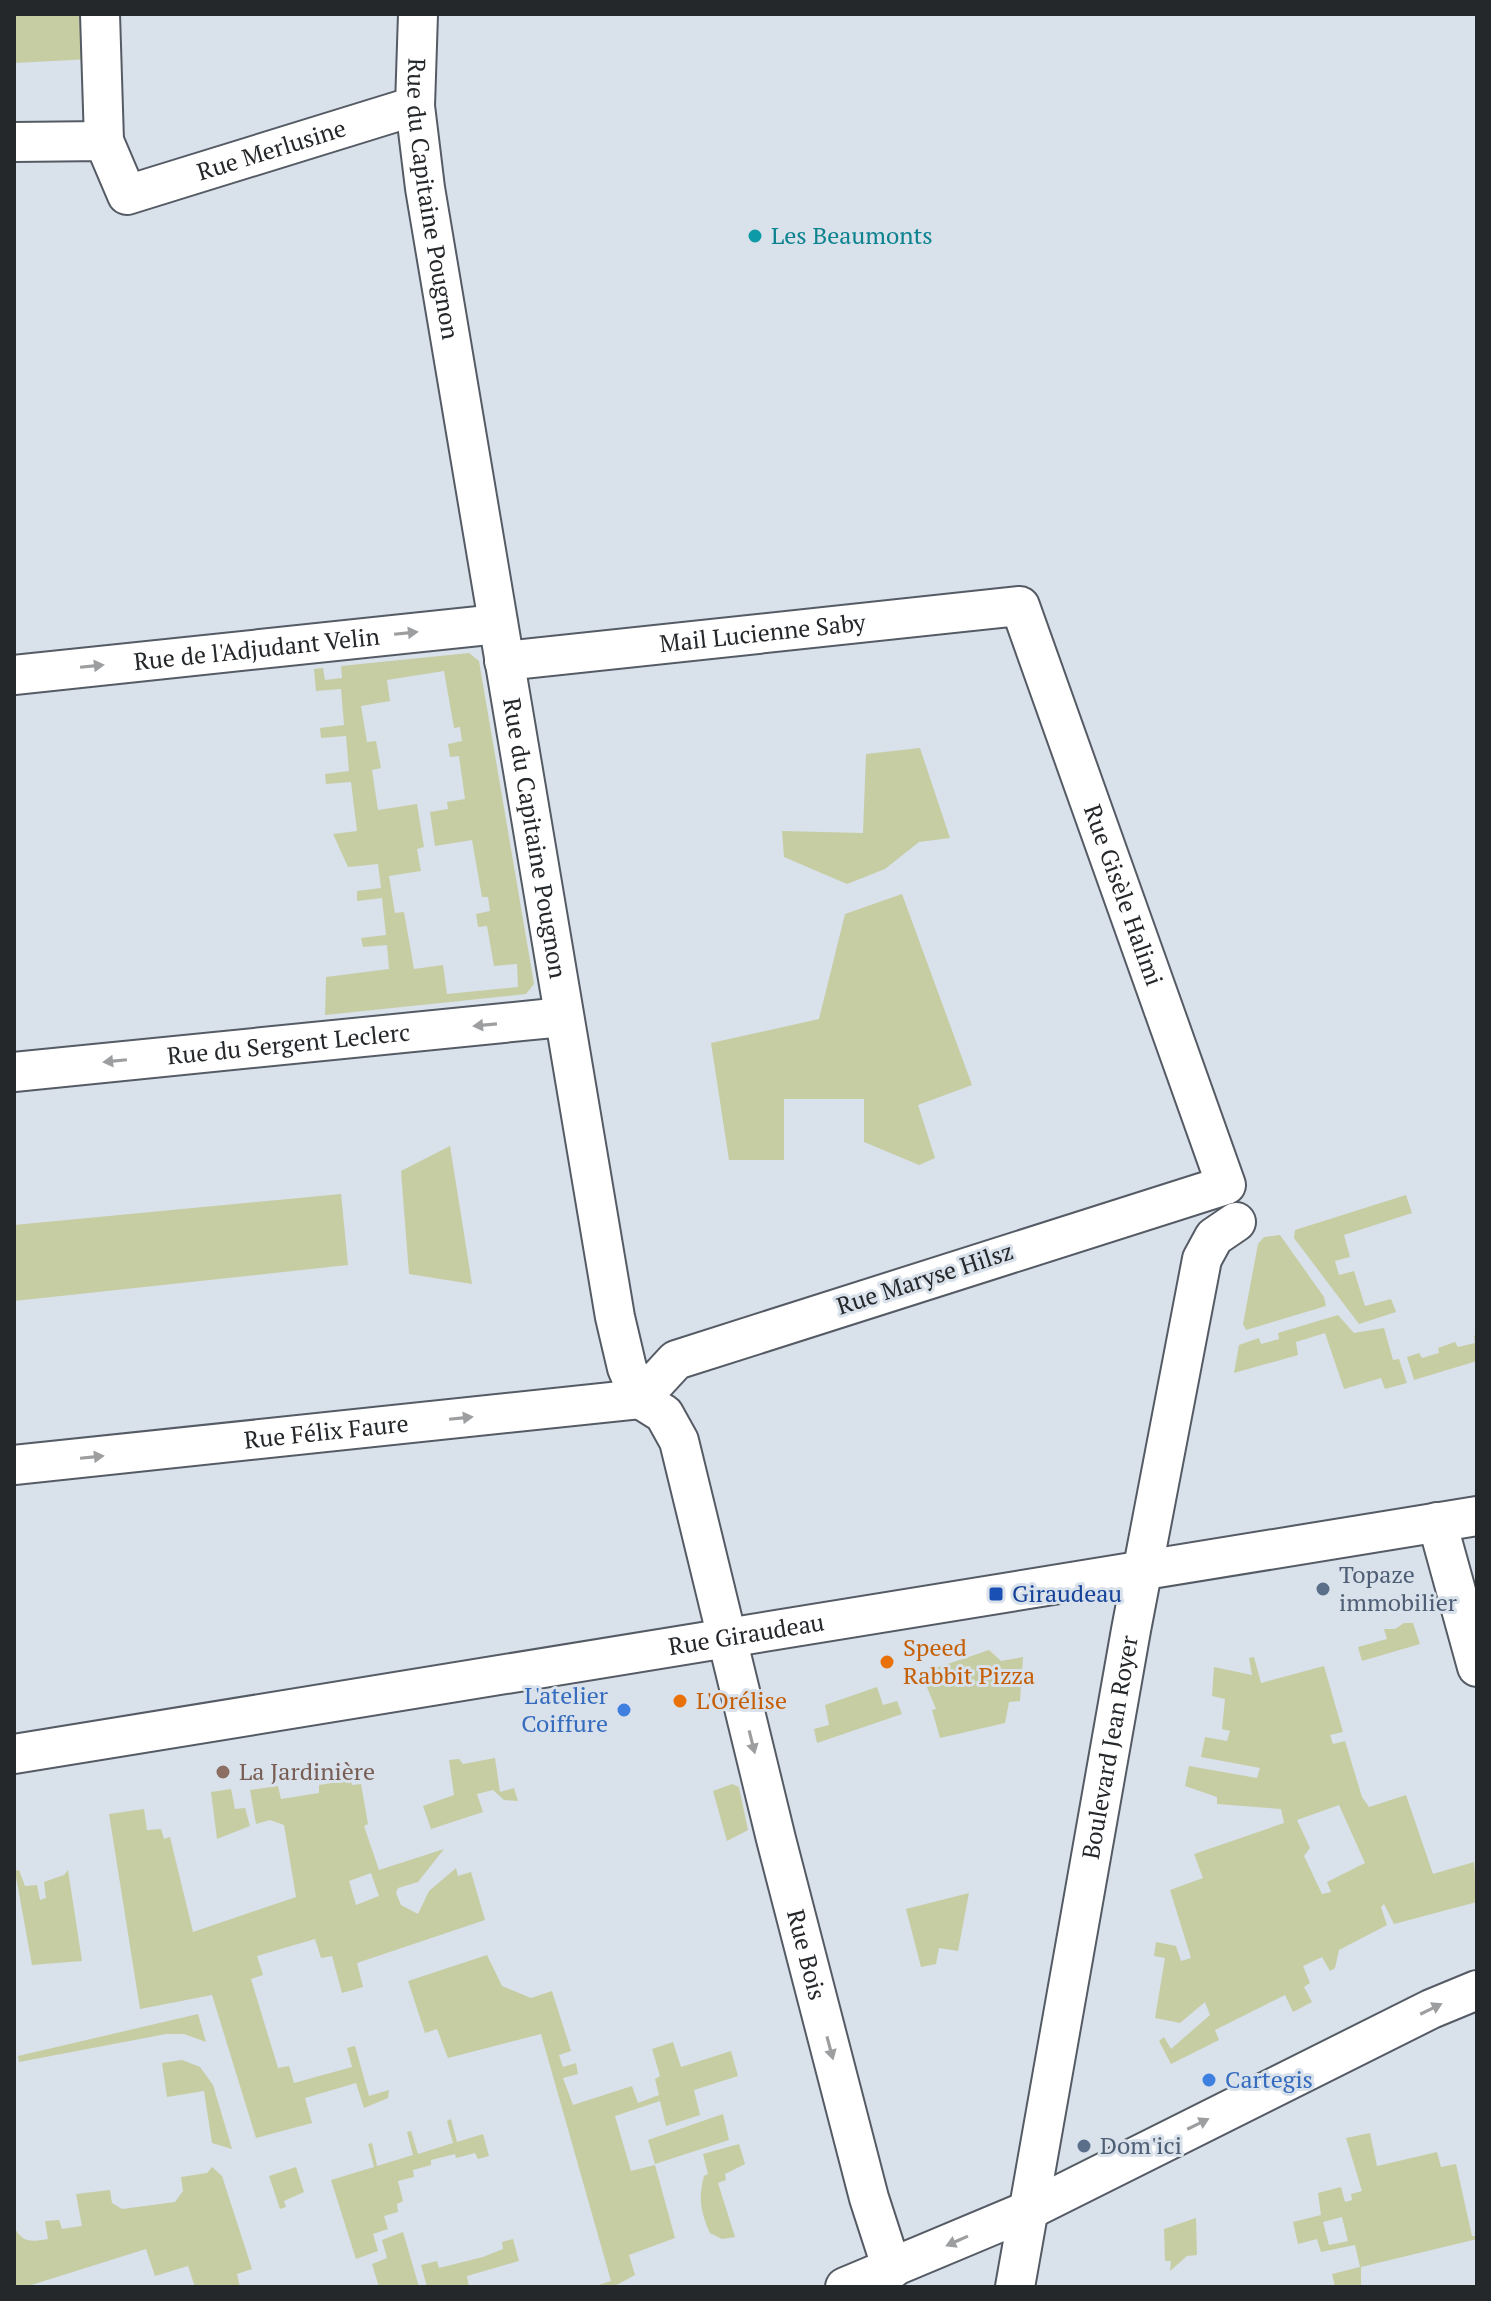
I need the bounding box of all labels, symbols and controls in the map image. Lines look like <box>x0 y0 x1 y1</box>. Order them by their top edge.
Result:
street label: Rue du Capitaine Pougnon <box>400 58 467 342</box>
street label: Rue Merlusine <box>193 111 350 187</box>
place label: Les Beaumonts <box>771 219 933 251</box>
marker: Les Beaumonts <box>746 227 764 245</box>
street label: Mail Lucienne Saby <box>658 605 868 659</box>
street label: Rue de l'Adjudant Velin <box>132 620 381 677</box>
one-way arrow <box>394 627 419 640</box>
one-way arrow <box>79 660 104 673</box>
street label: Rue du Capitaine Pougnon <box>496 695 575 981</box>
street label: Rue Gisèle Halimi <box>1077 800 1171 990</box>
street label: Rue du Sergent Leclerc <box>166 1015 412 1072</box>
one-way arrow <box>472 1018 497 1031</box>
one-way arrow <box>102 1055 127 1068</box>
street label: Rue Maryse Hilsz <box>832 1234 1017 1322</box>
street label: Rue Félix Faure <box>242 1407 410 1456</box>
one-way arrow <box>449 1411 474 1424</box>
one-way arrow <box>79 1451 104 1464</box>
place label: Topaze immobilier <box>1339 1558 1458 1618</box>
place label: Giraudeau <box>1012 1577 1122 1609</box>
marker: Topaze immobilier <box>1314 1580 1332 1598</box>
marker: Giraudeau <box>987 1585 1005 1603</box>
street label: Rue Giraudeau <box>666 1605 827 1662</box>
place label: Speed Rabbit Pizza <box>903 1631 1035 1691</box>
street label: Boulevard Jean Royer <box>1074 1632 1145 1862</box>
marker: Speed Rabbit Pizza <box>878 1653 896 1671</box>
place label: L'atelier Coiffure <box>521 1679 609 1739</box>
place label: L'Orélise <box>696 1684 787 1716</box>
marker: L'Orélise <box>671 1692 689 1710</box>
marker: L'atelier Coiffure <box>615 1701 633 1719</box>
one-way arrow <box>746 1729 759 1754</box>
place label: La Jardinière <box>239 1755 375 1787</box>
marker: La Jardinière <box>214 1763 232 1781</box>
street label: Rue Bois <box>780 1906 834 2003</box>
one-way arrow <box>1420 2002 1443 2016</box>
one-way arrow <box>824 2036 837 2060</box>
place label: Cartegis <box>1225 2063 1313 2095</box>
marker: Cartegis <box>1200 2071 1218 2089</box>
one-way arrow <box>1187 2118 1210 2131</box>
place label: Dom'ici <box>1100 2129 1182 2161</box>
marker: Dom'ici <box>1075 2137 1093 2155</box>
one-way arrow <box>945 2234 969 2248</box>

